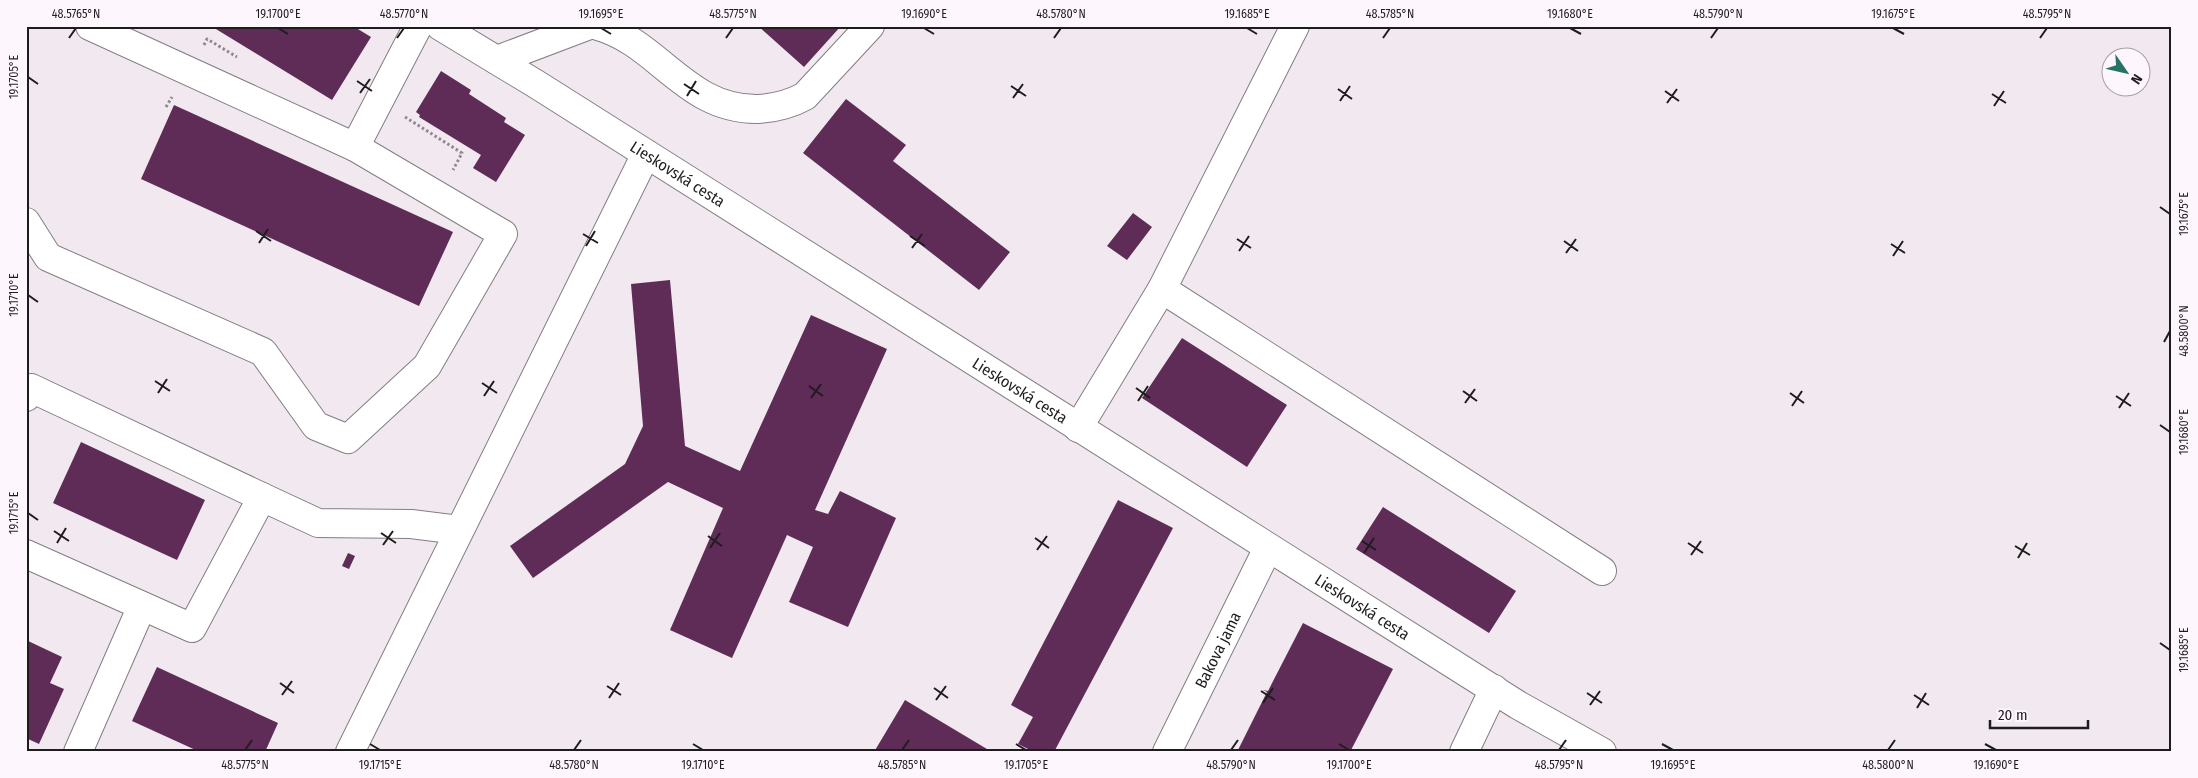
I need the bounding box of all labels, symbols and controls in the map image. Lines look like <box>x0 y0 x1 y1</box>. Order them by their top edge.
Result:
text: 48.5765°N <box>52 7 100 21</box>
text: 19.1700°E <box>255 7 301 21</box>
text: 48.5770°N <box>380 7 428 21</box>
text: 19.1695°E <box>579 7 624 21</box>
text: 48.5775°N <box>709 7 757 21</box>
text: 19.1690°E <box>901 7 947 21</box>
text: 48.5780°N <box>1036 7 1086 21</box>
text: 19.1685°E <box>1224 7 1270 21</box>
text: 48.5785°N <box>1366 7 1414 21</box>
text: 19.1680°E <box>1547 7 1593 21</box>
text: 48.5790°N <box>1693 7 1743 21</box>
text: 19.1675°E <box>1871 7 1915 21</box>
text: 48.5795°N <box>2023 7 2071 21</box>
north arrow <box>2100 48 2150 98</box>
text: 19.1705°E <box>7 55 21 99</box>
text: N <box>2127 71 2146 87</box>
street label: Lieskovská cesta <box>627 137 729 211</box>
text: 19.1675°E <box>2177 192 2191 236</box>
text: 19.1710°E <box>7 273 21 317</box>
text: 48.5800°N <box>2177 305 2191 357</box>
street label: Lieskovská cesta <box>969 354 1071 428</box>
text: 19.1680°E <box>2177 409 2191 455</box>
text: 19.1715°E <box>7 491 21 534</box>
street label: Lieskovská cesta <box>1311 570 1413 644</box>
street label: Bakova jama <box>1191 609 1245 691</box>
text: 19.1685°E <box>2177 627 2191 673</box>
scale bar <box>1990 698 2088 730</box>
text: 20 m <box>1998 706 2028 724</box>
text: 48.5775°N <box>221 758 269 772</box>
text: 19.1715°E <box>359 758 402 772</box>
text: 48.5780°N <box>549 758 599 772</box>
text: 19.1710°E <box>681 758 725 772</box>
text: 48.5785°N <box>878 758 926 772</box>
text: 19.1705°E <box>1004 758 1048 772</box>
text: 48.5790°N <box>1206 758 1256 772</box>
text: 19.1700°E <box>1326 758 1372 772</box>
text: 48.5795°N <box>1535 758 1583 772</box>
text: 19.1695°E <box>1651 758 1696 772</box>
text: 48.5800°N <box>1862 758 1914 772</box>
text: 19.1690°E <box>1973 758 2019 772</box>

